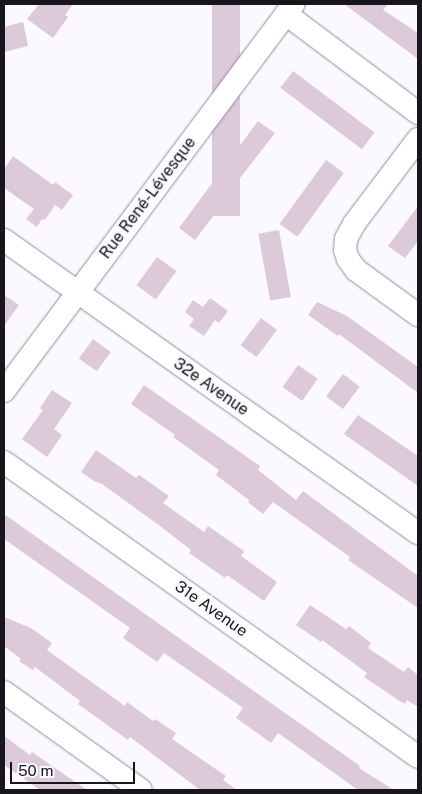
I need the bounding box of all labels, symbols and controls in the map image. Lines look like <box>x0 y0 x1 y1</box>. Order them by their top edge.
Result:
street label: Rue René-Lévesque <box>96 133 200 263</box>
street label: 32e Avenue <box>170 354 252 420</box>
street label: 31e Avenue <box>171 577 251 641</box>
scale bar <box>12 752 138 784</box>
text: 50 m <box>18 762 53 779</box>

